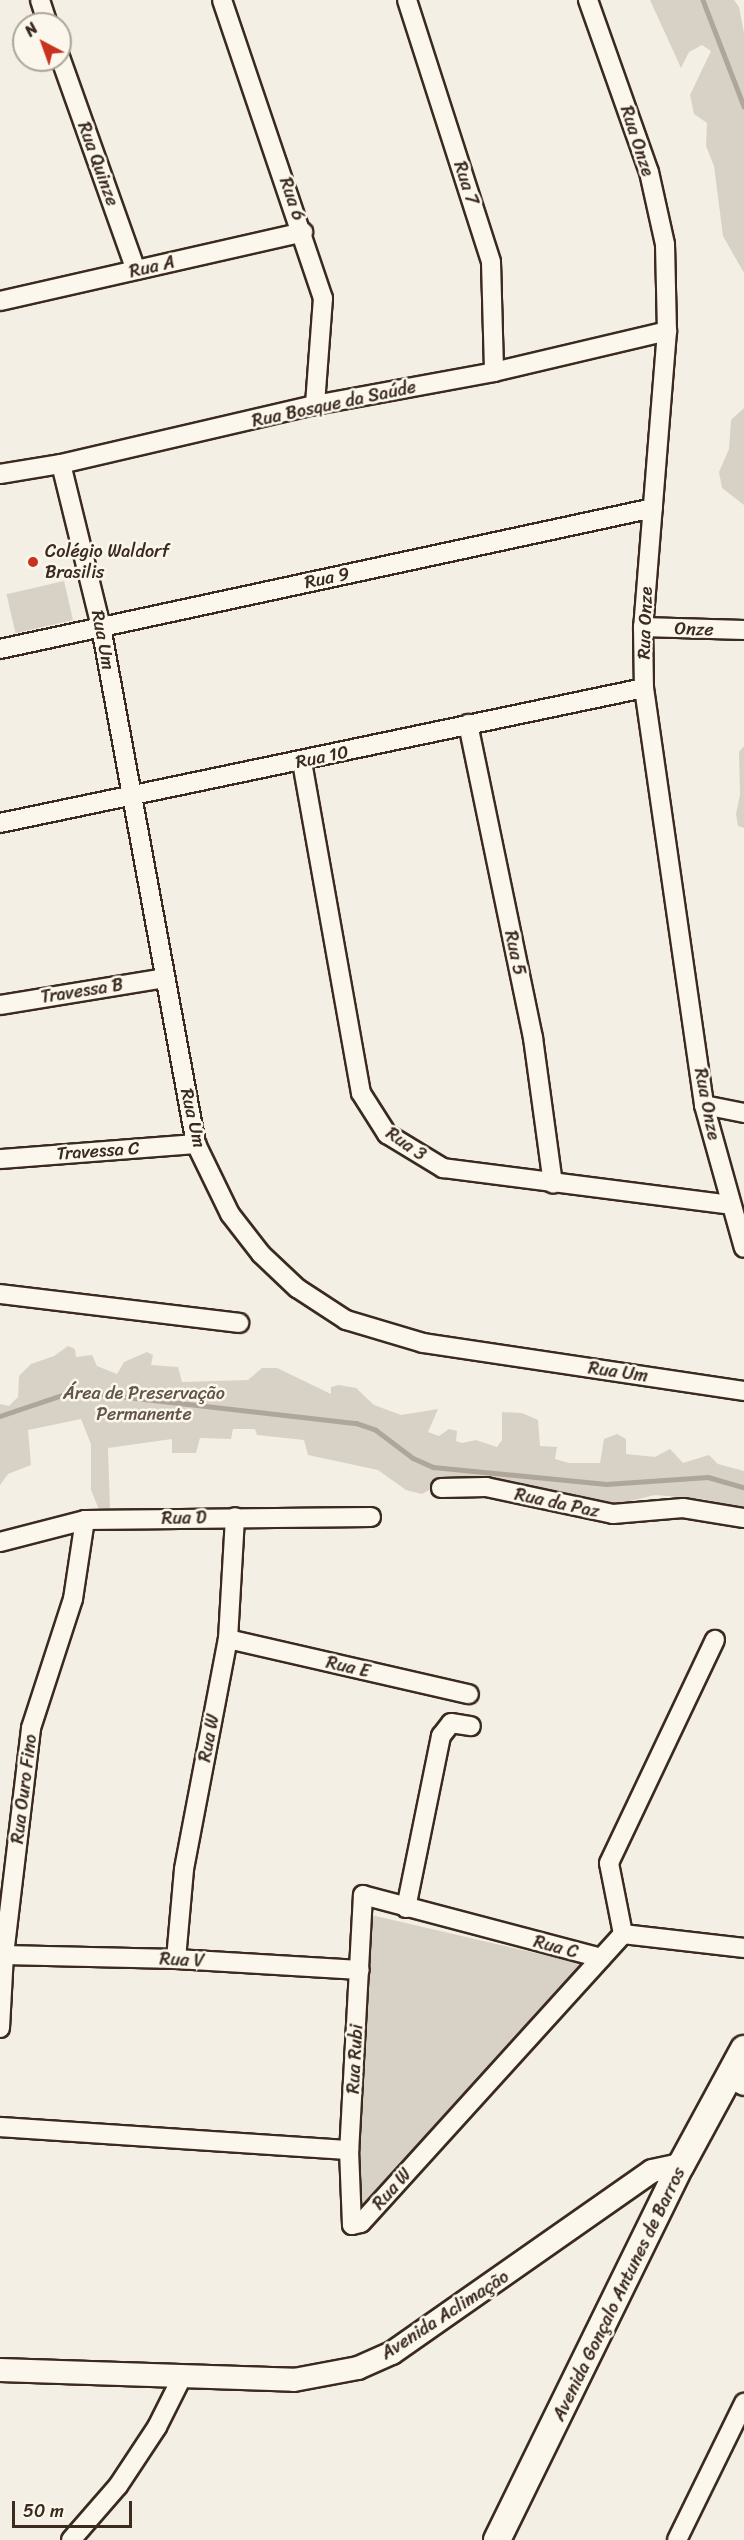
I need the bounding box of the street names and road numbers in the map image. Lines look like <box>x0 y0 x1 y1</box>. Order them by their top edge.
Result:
street label: Rua Onze <box>615 103 659 179</box>
street label: Rua Quinze <box>73 119 123 209</box>
street label: Rua 7 <box>449 158 483 208</box>
street label: Rua 6 <box>275 174 309 224</box>
street label: Rua A <box>127 251 177 283</box>
street label: Rua Bosque da Saúde <box>250 376 418 432</box>
street label: Rua 9 <box>303 563 351 593</box>
street label: Rua Onze <box>633 586 657 660</box>
street label: Rua Um <box>87 608 119 672</box>
street label: Onze <box>674 618 714 640</box>
street label: Rua 10 <box>294 741 350 773</box>
street label: Rua 5 <box>500 929 530 977</box>
street label: Travessa B <box>39 974 125 1008</box>
street label: Rua Onze <box>689 1066 725 1142</box>
street label: Rua Um <box>176 1086 210 1150</box>
street label: Rua 3 <box>382 1122 430 1166</box>
street label: Travessa C <box>56 1137 140 1165</box>
street label: Rua Um <box>587 1357 649 1387</box>
street label: Rua da Paz <box>513 1483 601 1523</box>
street label: Rua D <box>161 1507 207 1529</box>
street label: Rua E <box>324 1651 372 1683</box>
street label: Rua W <box>194 1712 224 1764</box>
street label: Rua Ouro Fino <box>7 1733 41 1845</box>
street label: Rua C <box>531 1931 581 1963</box>
street label: Rua V <box>159 1948 205 1972</box>
street label: Rua Rubi <box>342 2024 368 2094</box>
street label: Avenida Gonçalo Antunes de Barros <box>548 2163 690 2425</box>
street label: Rua W <box>368 2164 416 2214</box>
street label: Avenida Aclimação <box>377 2266 513 2364</box>

